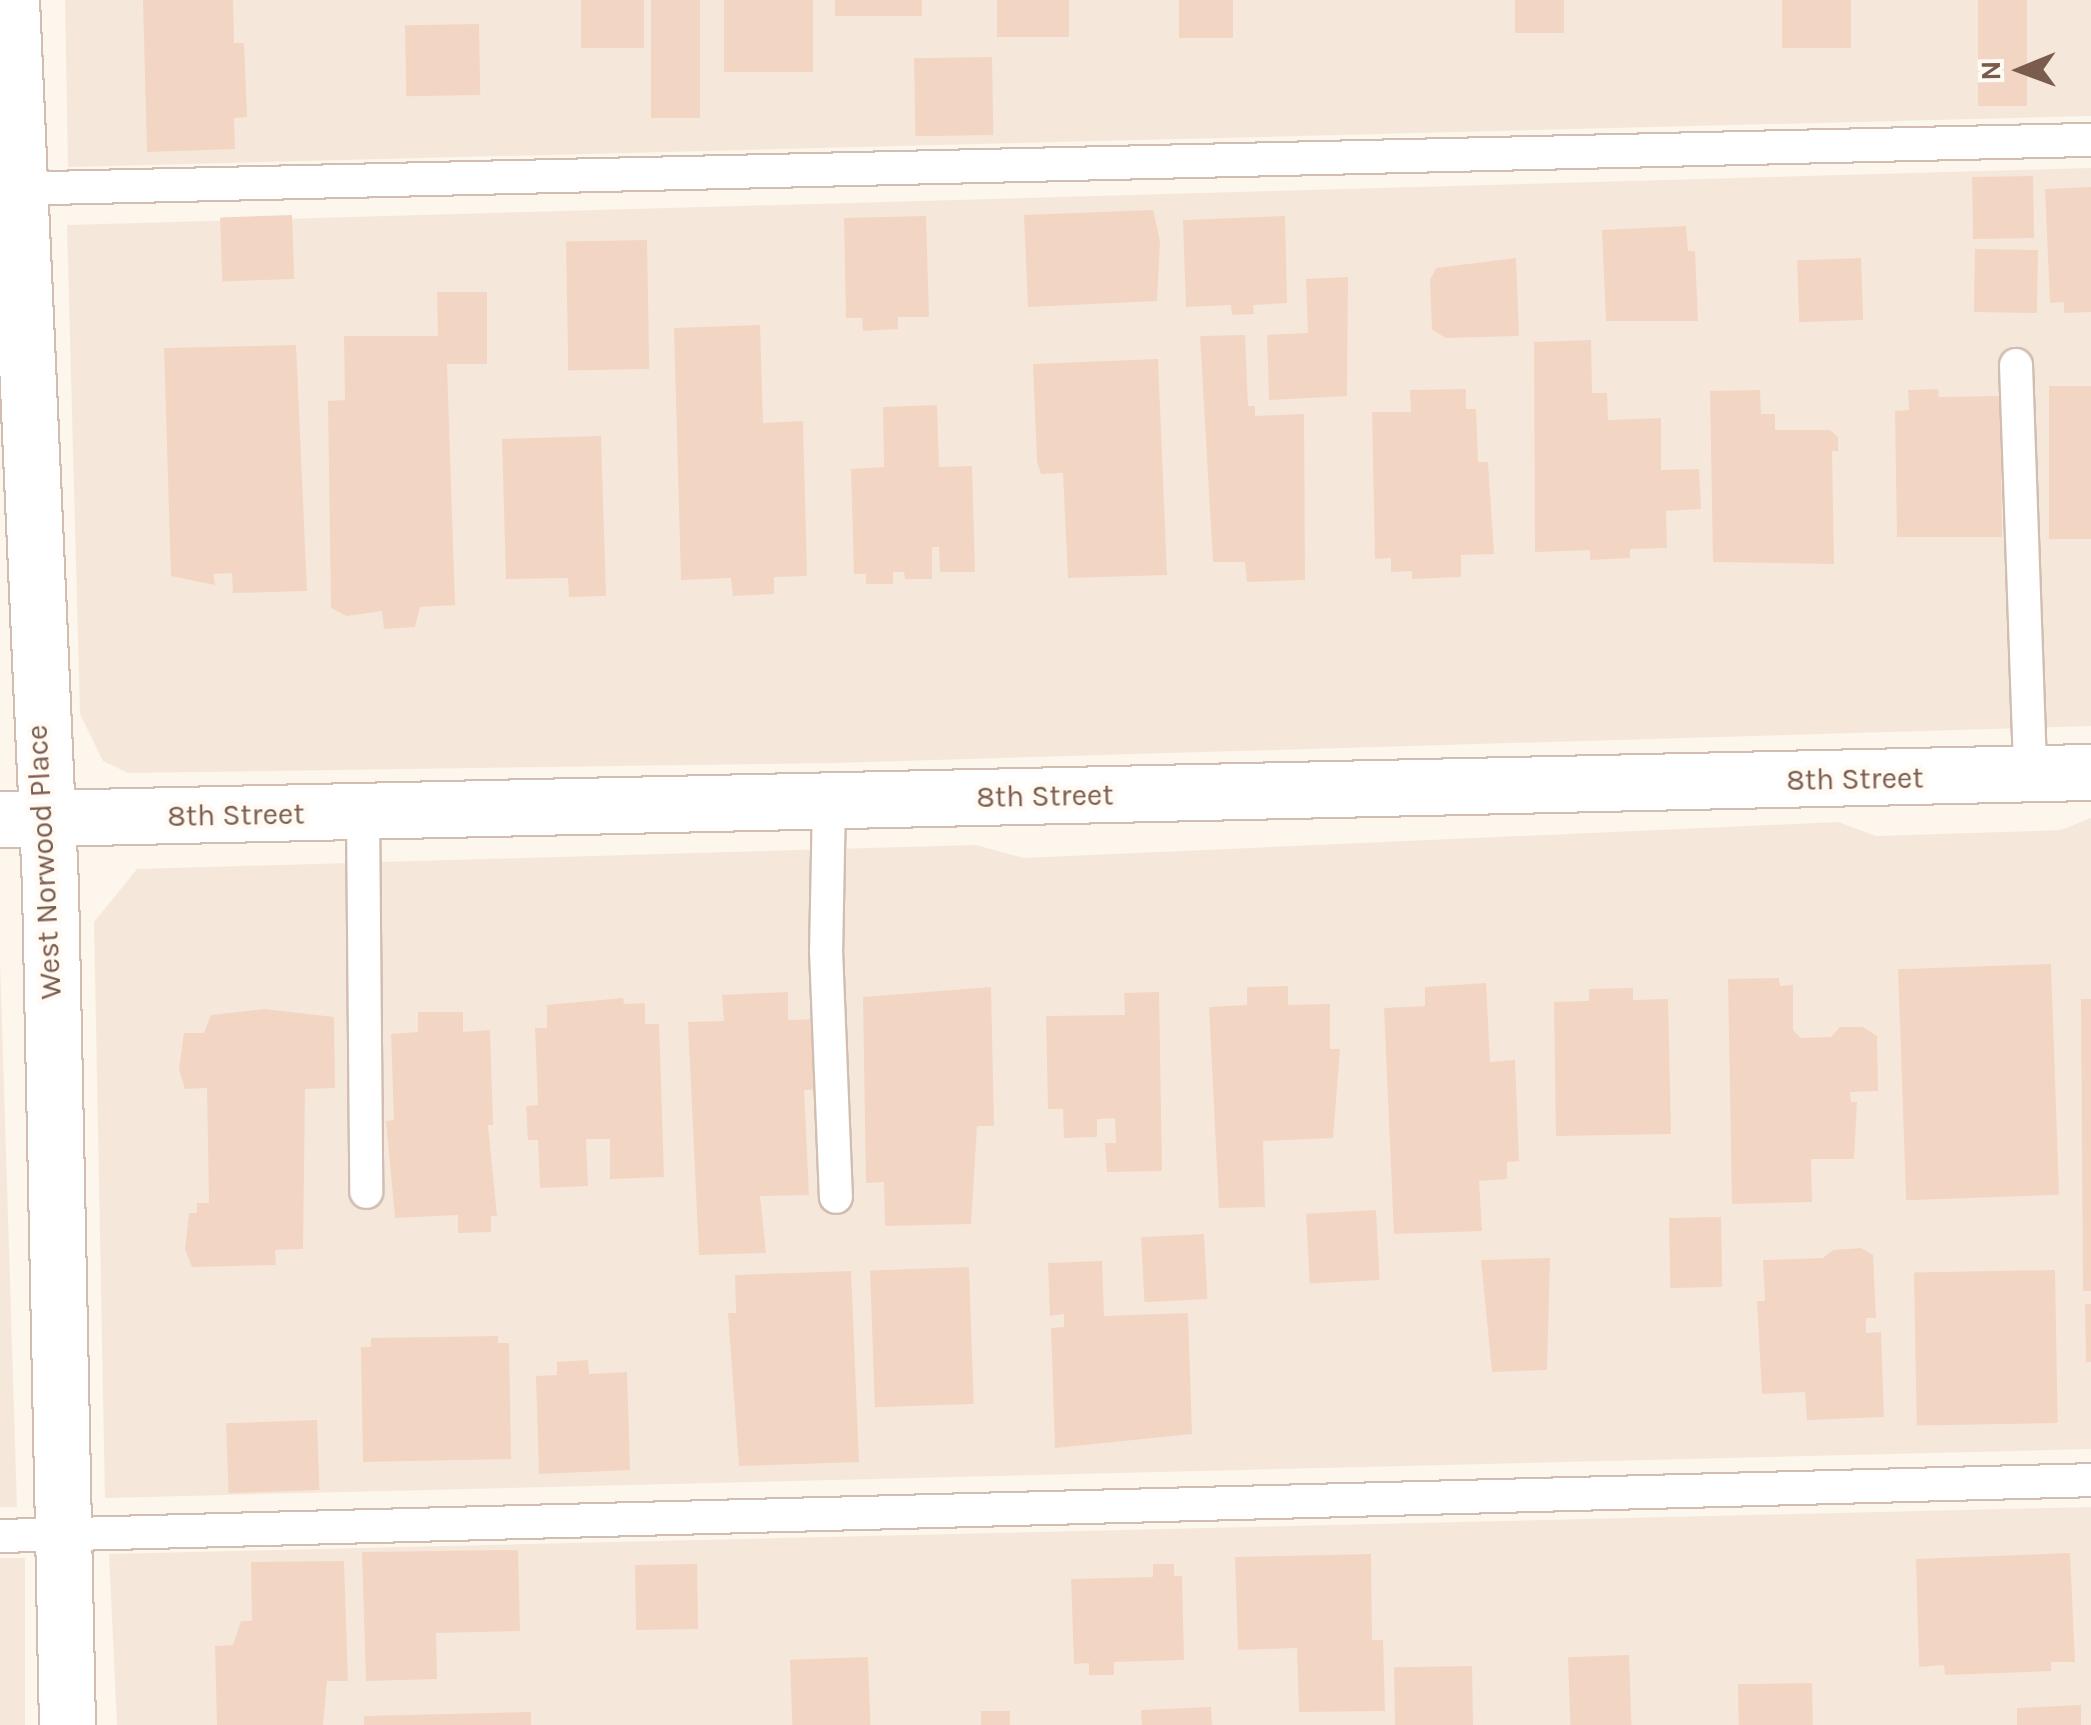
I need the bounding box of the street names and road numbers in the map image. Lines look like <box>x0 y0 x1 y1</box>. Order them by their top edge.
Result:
street label: West Norwood Place <box>19 724 69 1000</box>
street label: 8th Street <box>1786 760 1924 798</box>
street label: 8th Street <box>976 777 1114 815</box>
street label: 8th Street <box>167 796 305 834</box>

